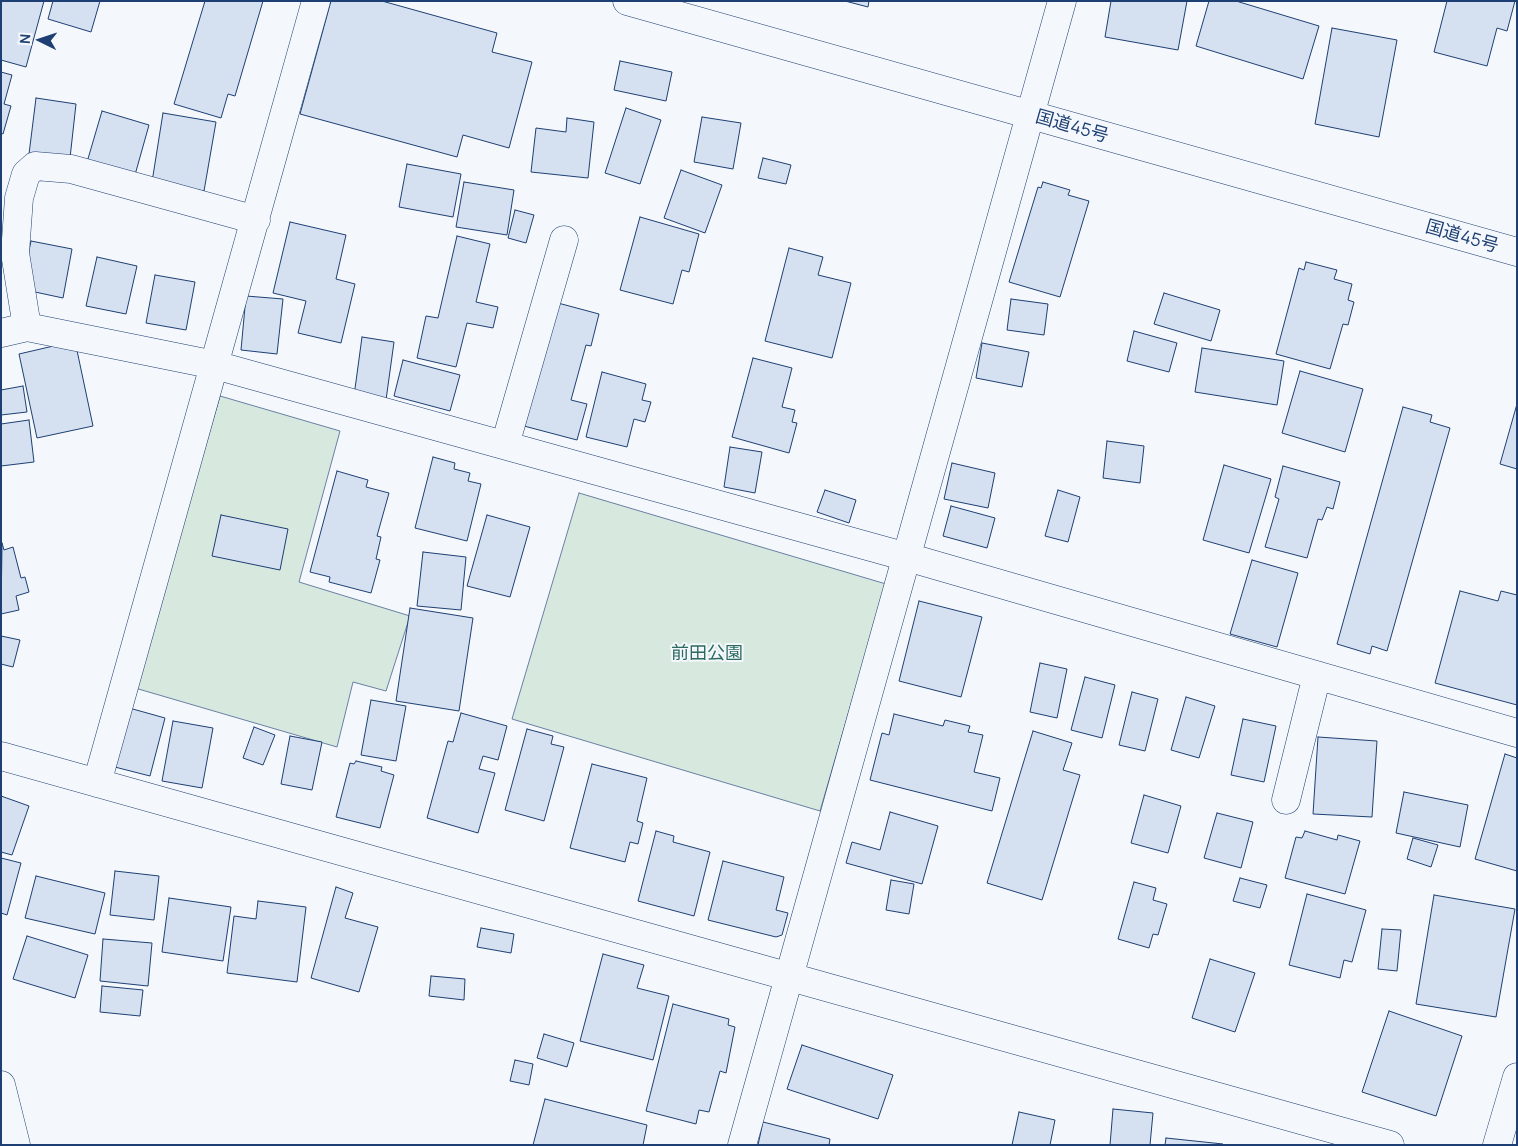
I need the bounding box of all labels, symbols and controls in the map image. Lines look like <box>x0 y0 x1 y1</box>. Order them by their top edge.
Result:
north arrow <box>15 15 65 65</box>
text: N <box>15 33 34 45</box>
street label: 国道45号 <box>1033 106 1111 148</box>
street label: 国道45号 <box>1423 216 1501 258</box>
park label: 前田公園 <box>671 643 743 665</box>

